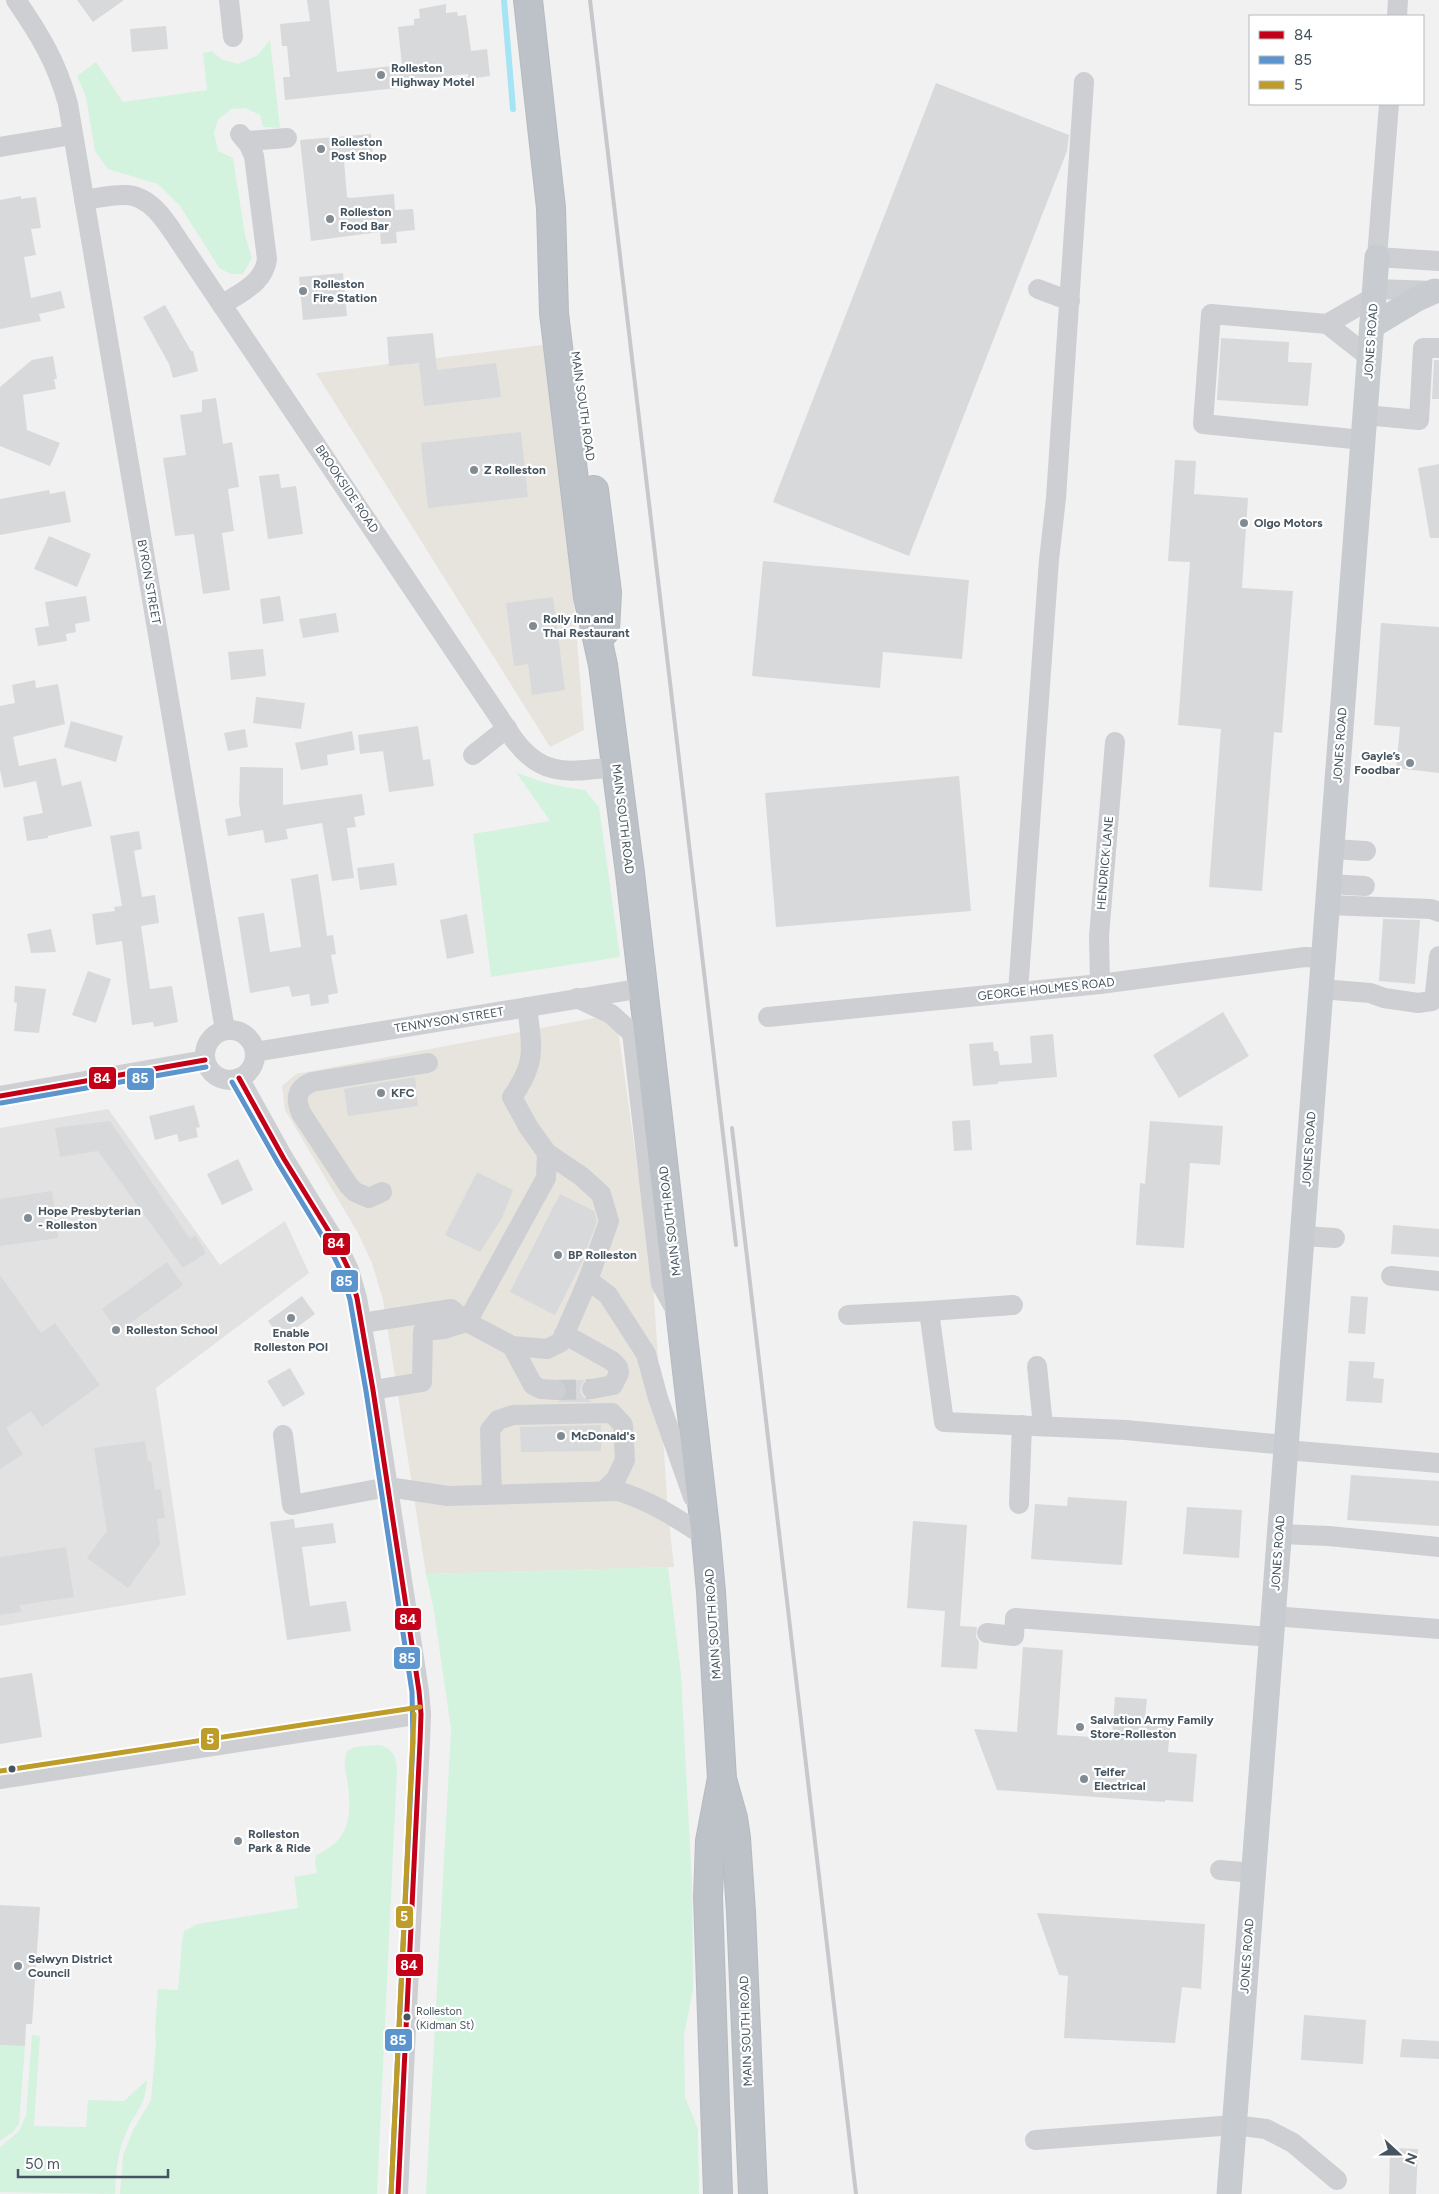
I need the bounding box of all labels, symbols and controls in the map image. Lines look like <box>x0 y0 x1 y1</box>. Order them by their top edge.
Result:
legend <box>1249 15 1424 105</box>
text: 84 <box>1294 26 1313 44</box>
text: 85 <box>1294 51 1312 69</box>
place label: Rolleston Highway Motel <box>391 61 474 89</box>
marker: Rolleston Highway Motel <box>375 69 387 81</box>
text: 5 <box>1294 76 1303 94</box>
place label: Rolleston Post Shop <box>331 135 387 163</box>
marker: Rolleston Post Shop <box>315 143 327 155</box>
place label: Rolleston Food Bar <box>340 205 392 233</box>
marker: Rolleston Food Bar <box>324 213 336 225</box>
place label: Rolleston Fire Station <box>313 277 377 305</box>
marker: Rolleston Fire Station <box>297 285 309 297</box>
street label: JONES ROAD <box>1361 303 1381 379</box>
street label: MAIN SOUTH ROAD <box>568 350 598 462</box>
street label: BROOKSIDE ROAD <box>312 442 382 536</box>
place label: Z Rolleston <box>484 463 546 477</box>
marker: Z Rolleston <box>468 464 480 476</box>
place label: Olgo Motors <box>1254 516 1323 530</box>
marker: Olgo Motors <box>1238 517 1250 529</box>
street label: BYRON STREET <box>135 538 163 626</box>
place label: Rolly Inn and Thai Restaurant <box>543 612 630 640</box>
marker: Rolly Inn and Thai Restaurant <box>527 620 539 632</box>
street label: JONES ROAD <box>1330 707 1350 783</box>
place label: Gayle’s Foodbar <box>1354 749 1400 777</box>
marker: Gayle’s Foodbar <box>1404 757 1416 769</box>
street label: MAIN SOUTH ROAD <box>609 763 637 875</box>
street label: HENDRICK LANE <box>1094 816 1116 910</box>
street label: GEORGE HOLMES ROAD <box>977 975 1115 1003</box>
street label: TENNYSON STREET <box>393 1004 505 1036</box>
line badge: 84 <box>88 1066 117 1090</box>
line badge: 85 <box>126 1067 155 1091</box>
text: 84 <box>93 1070 111 1087</box>
text: 85 <box>132 1070 148 1087</box>
place label: KFC <box>391 1086 415 1100</box>
marker: KFC <box>375 1087 387 1099</box>
street label: JONES ROAD <box>1299 1111 1319 1187</box>
street label: MAIN SOUTH ROAD <box>656 1165 684 1277</box>
place label: Hope Presbyterian - Rolleston <box>38 1204 141 1232</box>
marker: Hope Presbyterian - Rolleston <box>22 1212 34 1224</box>
line badge: 84 <box>322 1232 351 1256</box>
text: 84 <box>327 1235 345 1252</box>
place label: BP Rolleston <box>568 1248 637 1262</box>
marker: BP Rolleston <box>552 1249 564 1261</box>
line badge: 85 <box>330 1269 359 1293</box>
text: 85 <box>336 1273 352 1290</box>
marker: Enable Rolleston POI <box>285 1312 297 1324</box>
place label: Rolleston School <box>126 1323 218 1337</box>
marker: Rolleston School <box>110 1324 122 1336</box>
place label: Enable Rolleston POI <box>254 1326 328 1354</box>
place label: McDonald's <box>571 1429 635 1443</box>
marker: McDonald's <box>555 1430 567 1442</box>
street label: JONES ROAD <box>1268 1515 1288 1591</box>
street label: MAIN SOUTH ROAD <box>702 1568 724 1680</box>
line badge: 84 <box>394 1607 422 1631</box>
text: 84 <box>399 1611 417 1628</box>
line badge: 85 <box>393 1646 421 1670</box>
text: 85 <box>399 1650 415 1667</box>
place label: Salvation Army Family Store-Rolleston <box>1090 1713 1214 1741</box>
marker: Salvation Army Family Store-Rolleston <box>1074 1721 1086 1733</box>
line badge: 5 <box>200 1727 220 1751</box>
text: 5 <box>206 1731 214 1748</box>
unlabelled marker <box>7 1764 17 1774</box>
place label: Telfer Electrical <box>1094 1765 1146 1793</box>
marker: Telfer Electrical <box>1078 1773 1090 1785</box>
place label: Rolleston Park & Ride <box>248 1827 311 1855</box>
marker: Rolleston Park & Ride <box>232 1835 244 1847</box>
line badge: 5 <box>395 1905 414 1929</box>
text: 5 <box>400 1908 408 1925</box>
street label: JONES ROAD <box>1237 1918 1257 1994</box>
place label: Selwyn District Council <box>28 1952 113 1980</box>
line badge: 84 <box>395 1953 424 1977</box>
text: 84 <box>400 1957 418 1974</box>
marker: Selwyn District Council <box>12 1960 24 1972</box>
street label: MAIN SOUTH ROAD <box>737 1975 755 2087</box>
place label: Rolleston (Kidman St) <box>416 2005 474 2032</box>
marker: Rolleston (Kidman St) <box>402 2012 412 2022</box>
line badge: 85 <box>384 2028 413 2052</box>
text: 85 <box>390 2032 406 2049</box>
north arrow <box>1374 2129 1424 2179</box>
scale bar <box>18 2146 168 2178</box>
text: N <box>1401 2150 1421 2167</box>
text: 50 m <box>25 2155 60 2173</box>

